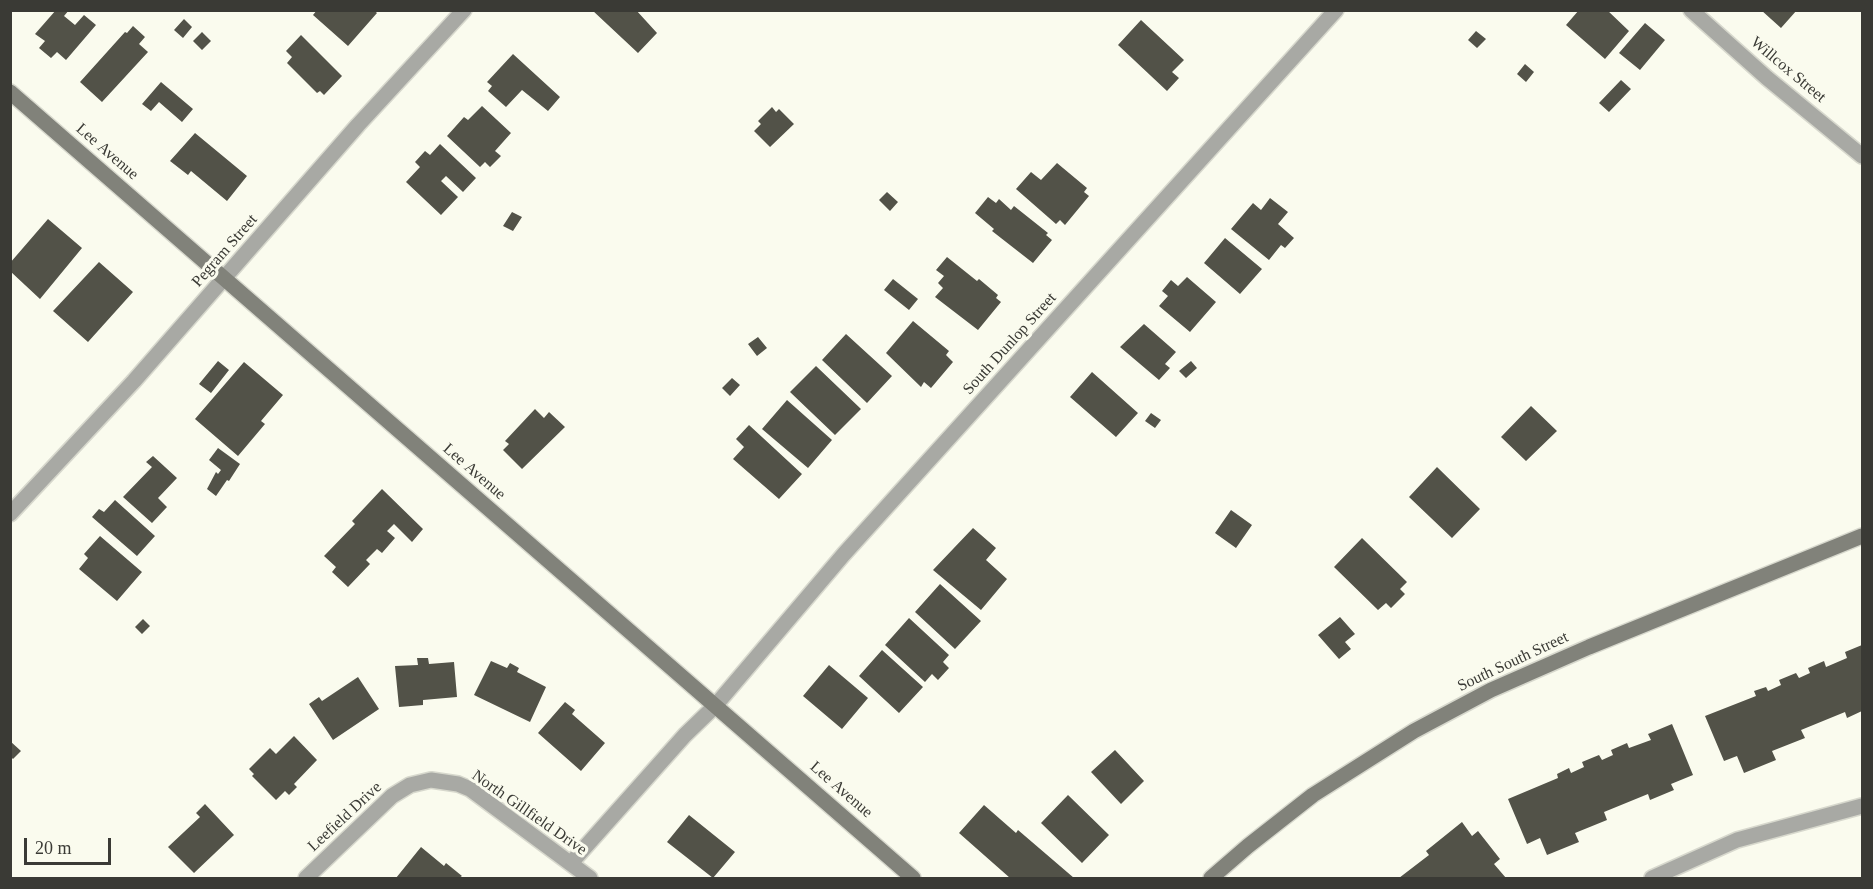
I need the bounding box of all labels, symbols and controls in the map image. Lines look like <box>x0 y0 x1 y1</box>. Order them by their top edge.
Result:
street label: Willcox Street <box>1747 33 1829 107</box>
street label: Lee Avenue <box>72 120 142 184</box>
street label: Pegram Street <box>188 211 262 291</box>
street label: South Dunlop Street <box>959 289 1061 399</box>
street label: Lee Avenue <box>439 440 509 504</box>
street label: South South Street <box>1455 628 1571 696</box>
street label: Lee Avenue <box>806 758 876 822</box>
street label: North Gillfield Drive <box>468 766 590 860</box>
street label: Leefield Drive <box>304 778 386 856</box>
scale bar <box>27 826 114 864</box>
text: 20 m <box>35 838 72 858</box>

